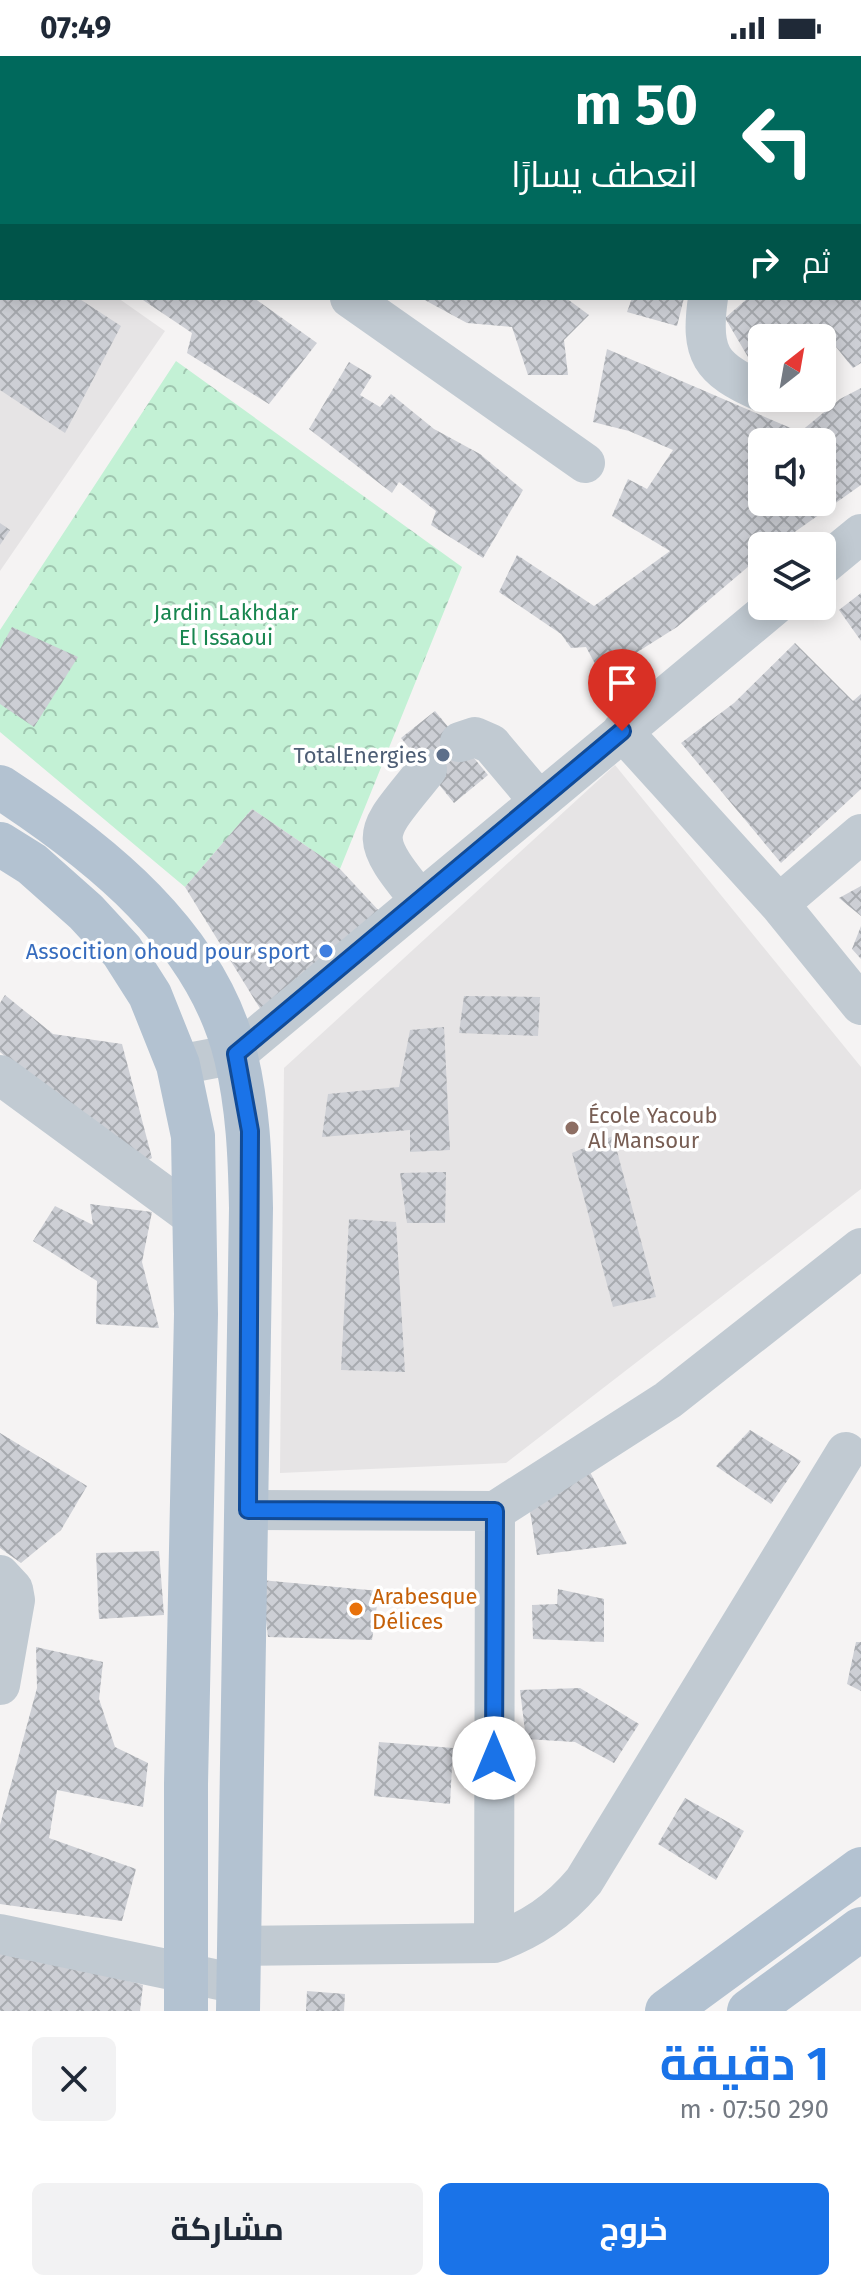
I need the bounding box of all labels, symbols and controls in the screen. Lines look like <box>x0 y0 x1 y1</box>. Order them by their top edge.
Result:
text: 07:49 <box>40 10 111 46</box>
text: 50 m <box>575 72 698 139</box>
icon: left <box>726 88 830 192</box>
text: انعطف يسارًا <box>511 153 698 197</box>
icon: right <box>742 240 786 284</box>
text: ثم <box>802 245 830 281</box>
north arrow <box>748 324 836 412</box>
map controls <box>748 324 836 620</box>
button: sound <box>748 428 836 516</box>
button: layers <box>748 532 836 620</box>
park label: Jardin Lakhdar El Issaoui <box>153 599 299 651</box>
pin <box>588 649 656 731</box>
icon: arrive <box>600 661 644 705</box>
place label: TotalEnergies <box>294 742 427 769</box>
marker: TotalEnergies <box>434 746 452 764</box>
place label: Assocition ohoud pour sport <box>26 938 310 965</box>
marker: Assocition ohoud pour sport <box>317 942 335 960</box>
place label: École Yacoub Al Mansour <box>588 1102 718 1154</box>
marker: École Yacoub Al Mansour <box>563 1119 581 1137</box>
place label: Arabesque Délices <box>372 1583 478 1635</box>
marker: Arabesque Délices <box>347 1600 365 1618</box>
position arrow <box>452 1716 536 1800</box>
text: 1 دقيقة <box>660 2035 829 2093</box>
button: close <box>32 2037 116 2121</box>
text: 290 m · 07:50 <box>680 2094 829 2125</box>
button: مشاركة <box>32 2183 423 2275</box>
button: خروج <box>439 2183 829 2275</box>

